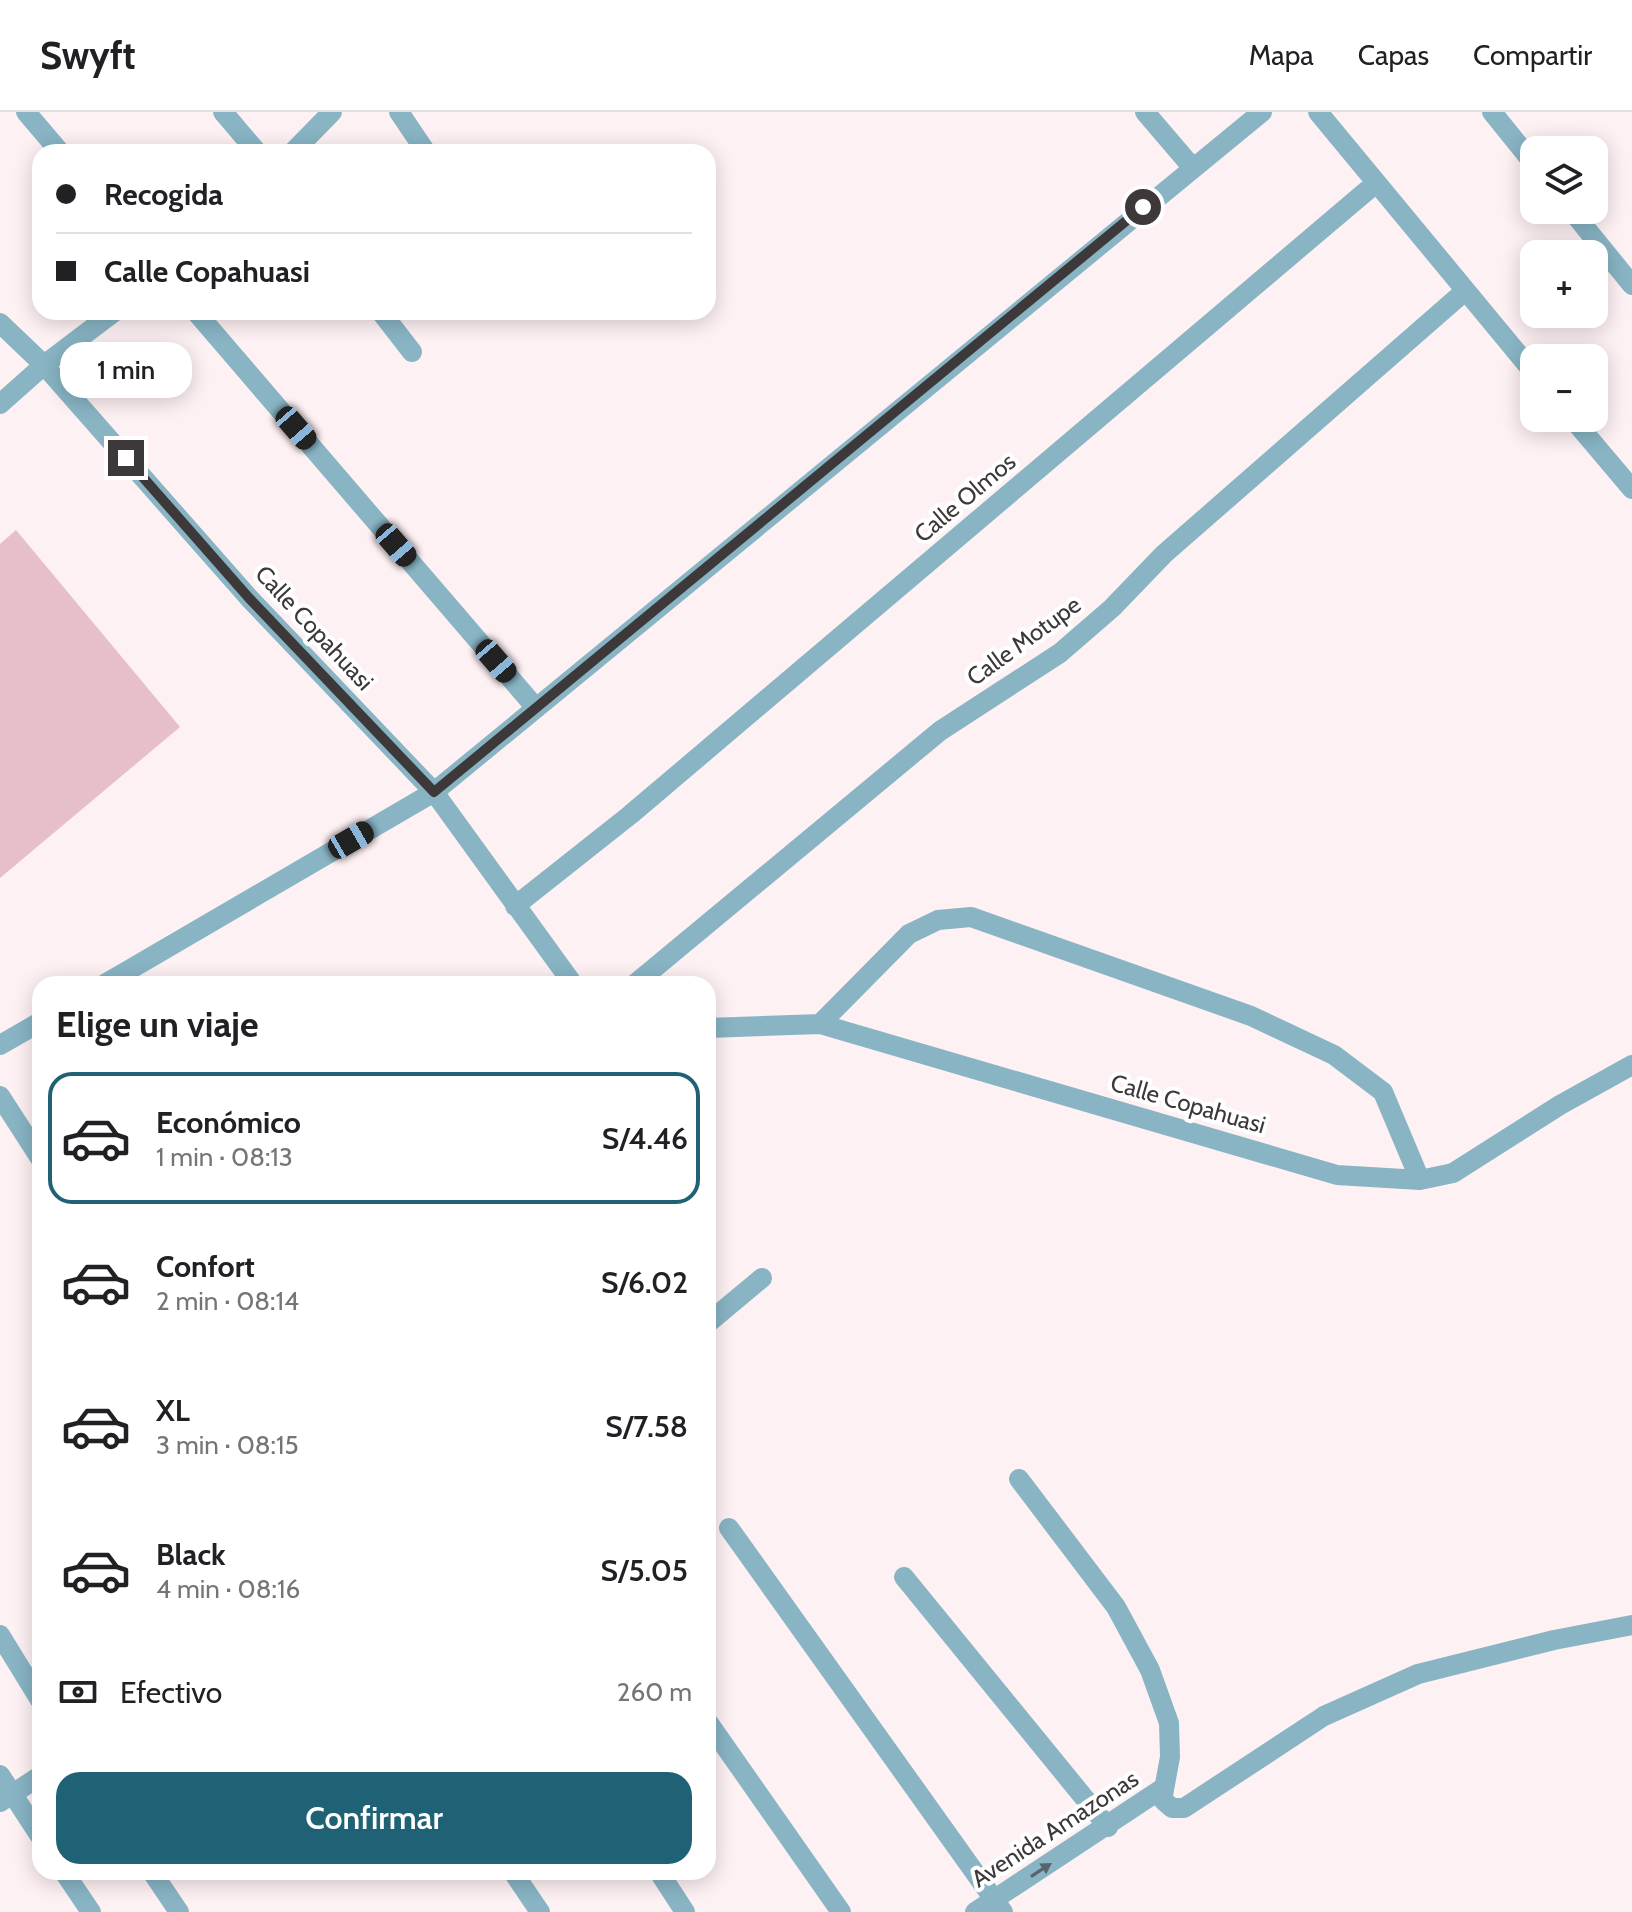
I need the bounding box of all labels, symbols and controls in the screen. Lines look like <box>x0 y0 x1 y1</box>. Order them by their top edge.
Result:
text: Swyft <box>40 32 136 79</box>
text: Mapa <box>1249 38 1314 72</box>
text: Capas <box>1358 38 1429 72</box>
text: Compartir <box>1473 38 1592 72</box>
map controls <box>1520 136 1608 432</box>
button: layers <box>1520 136 1608 224</box>
text: Recogida <box>104 176 223 213</box>
route start <box>1125 189 1161 225</box>
button: + <box>1520 240 1608 328</box>
text: Calle Copahuasi <box>104 253 310 290</box>
callout: 1 min <box>60 342 192 398</box>
button: − <box>1520 344 1608 432</box>
text: 1 min <box>97 354 155 386</box>
car <box>271 402 321 454</box>
route end <box>108 440 144 476</box>
street label: Calle Olmos <box>908 447 1021 548</box>
car <box>371 519 421 571</box>
street label: Calle Copahuasi <box>249 559 379 696</box>
street label: Calle Motupe <box>961 590 1086 692</box>
car <box>471 635 521 687</box>
car <box>324 818 378 862</box>
text: Elige un viaje <box>56 1002 259 1046</box>
street label: Calle Copahuasi <box>1107 1068 1269 1139</box>
icon: car <box>60 1102 132 1174</box>
text: Económico <box>156 1104 301 1141</box>
text: S/4.46 <box>602 1120 688 1157</box>
text: 1 min · 08:13 <box>156 1141 293 1173</box>
icon: car <box>60 1246 132 1318</box>
text: Confort <box>156 1248 255 1285</box>
text: S/6.02 <box>601 1264 688 1301</box>
text: 2 min · 08:14 <box>156 1285 299 1317</box>
icon: car <box>60 1390 132 1462</box>
text: XL <box>156 1392 190 1429</box>
text: S/7.58 <box>605 1408 688 1445</box>
text: 3 min · 08:15 <box>156 1429 299 1461</box>
icon: car <box>60 1534 132 1606</box>
text: Black <box>156 1536 226 1573</box>
text: S/5.05 <box>601 1552 688 1589</box>
text: 4 min · 08:16 <box>156 1573 300 1605</box>
icon: cash <box>56 1670 100 1714</box>
text: Efectivo <box>120 1674 222 1711</box>
text: 260 m <box>617 1676 692 1708</box>
street label: Avenida Amazonas <box>966 1764 1144 1893</box>
button: Confirmar <box>56 1772 692 1864</box>
one-way arrow <box>1030 1863 1052 1877</box>

